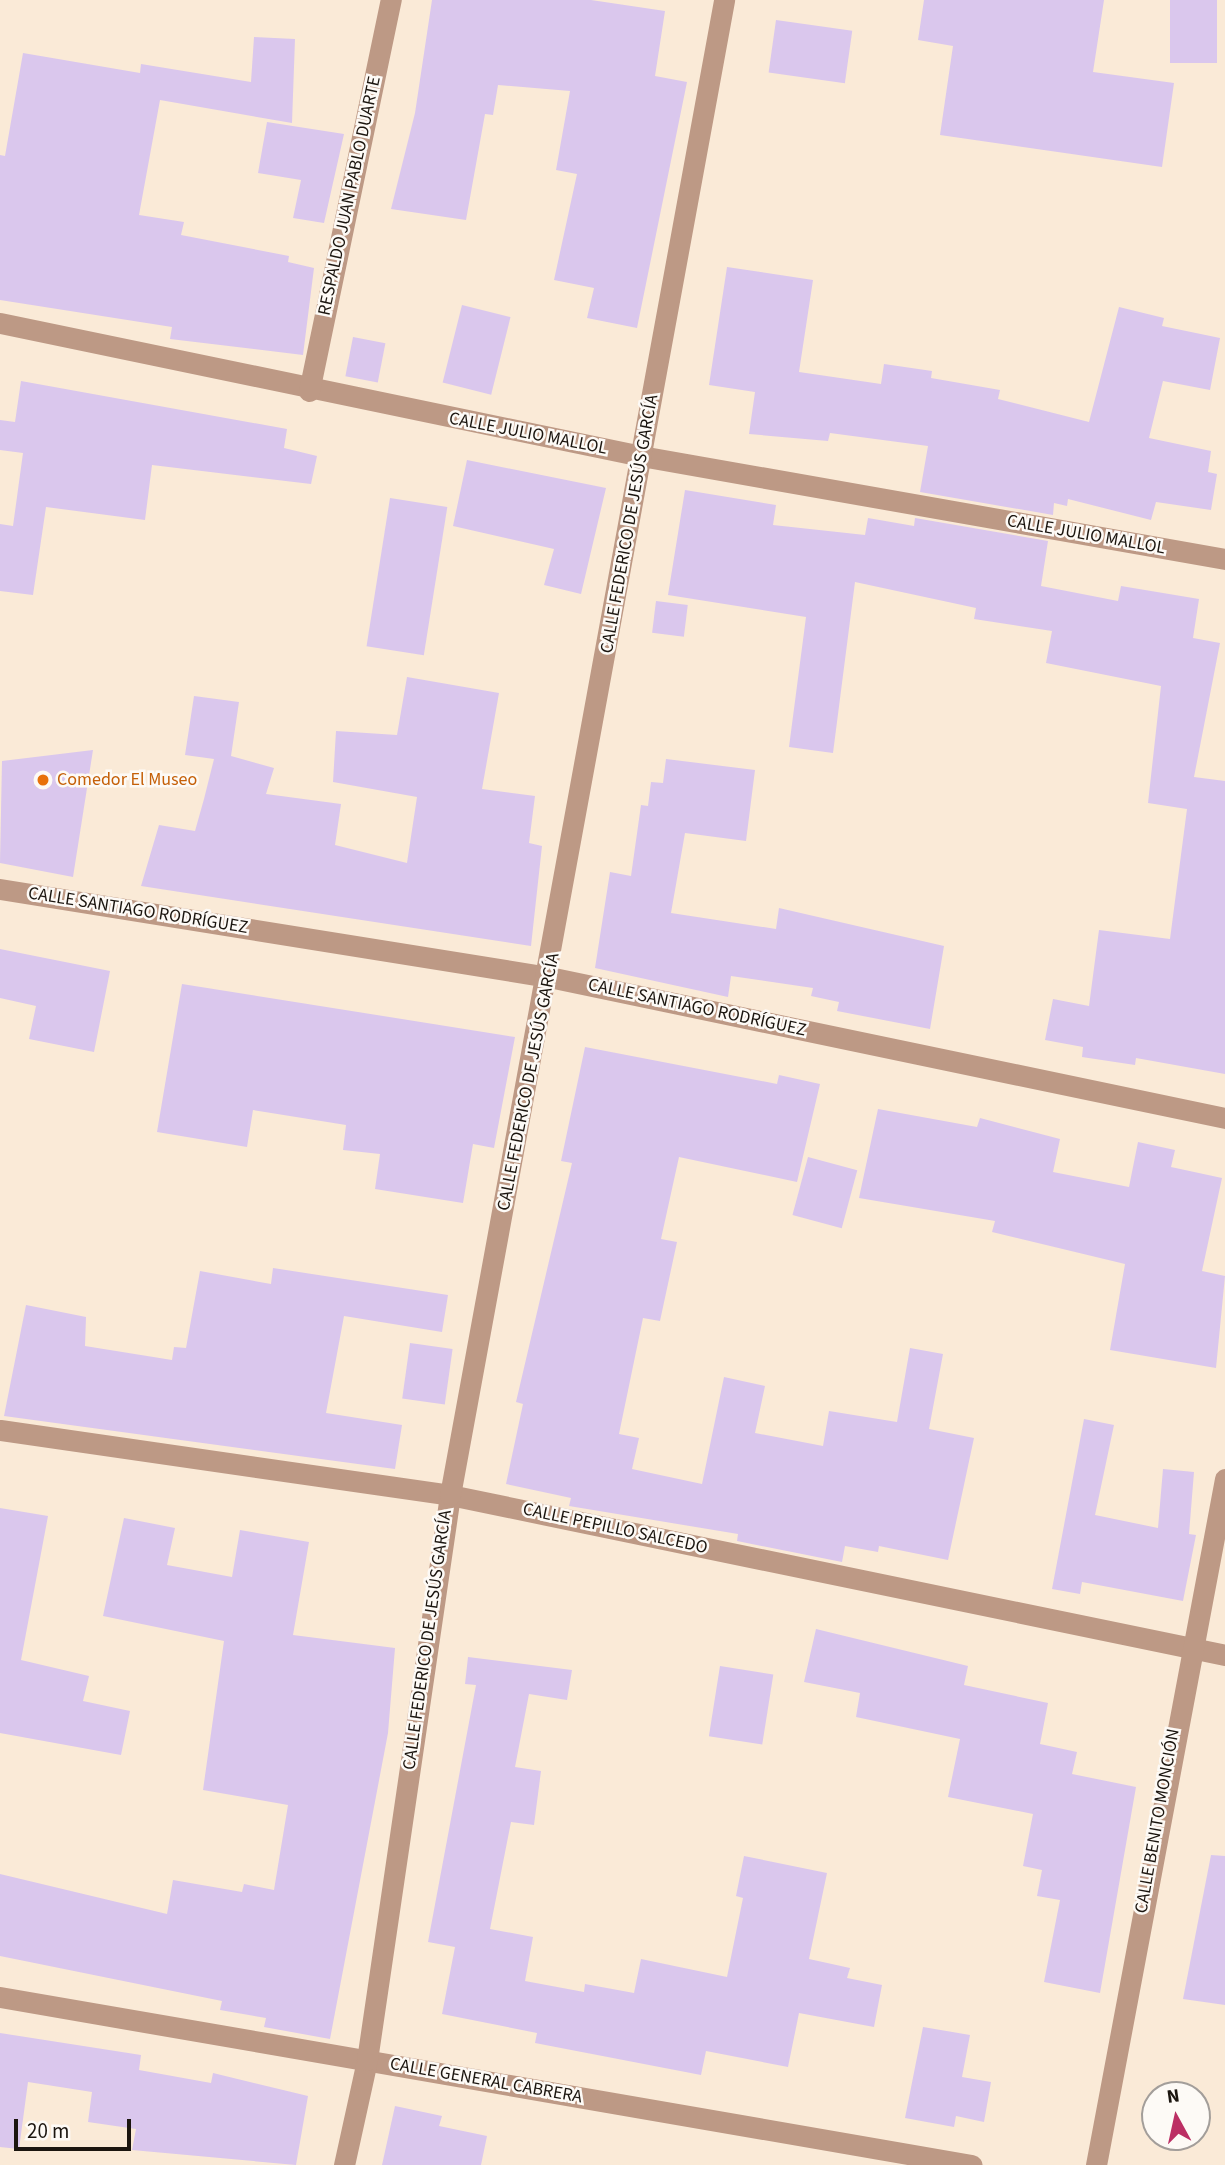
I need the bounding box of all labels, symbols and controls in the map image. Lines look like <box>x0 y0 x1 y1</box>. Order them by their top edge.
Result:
street label: RESPALDO JUAN PABLO DUARTE <box>314 75 386 317</box>
street label: CALLE FEDERICO DE JESÚS GARCÍA <box>597 393 663 655</box>
street label: CALLE JULIO MALLOL <box>447 408 609 460</box>
street label: CALLE JULIO MALLOL <box>1005 510 1167 560</box>
place label: Comedor El Museo <box>57 769 197 791</box>
marker: Comedor El Museo <box>35 772 51 788</box>
street label: CALLE SANTIAGO RODRÍGUEZ <box>26 883 250 939</box>
street label: CALLE FEDERICO DE JESÚS GARCÍA <box>493 951 565 1213</box>
street label: CALLE SANTIAGO RODRÍGUEZ <box>586 974 808 1042</box>
street label: CALLE PEPILLO SALCEDO <box>521 1499 709 1559</box>
street label: CALLE FEDERICO DE JESÚS GARCÍA <box>399 1509 457 1771</box>
street label: CALLE BENITO MONCIÓN <box>1131 1727 1185 1915</box>
street label: CALLE GENERAL CABRERA <box>388 2053 584 2109</box>
north arrow <box>1141 2081 1211 2151</box>
text: N <box>1165 2082 1181 2111</box>
scale bar <box>18 2106 135 2150</box>
text: 20 m <box>27 2116 69 2146</box>

